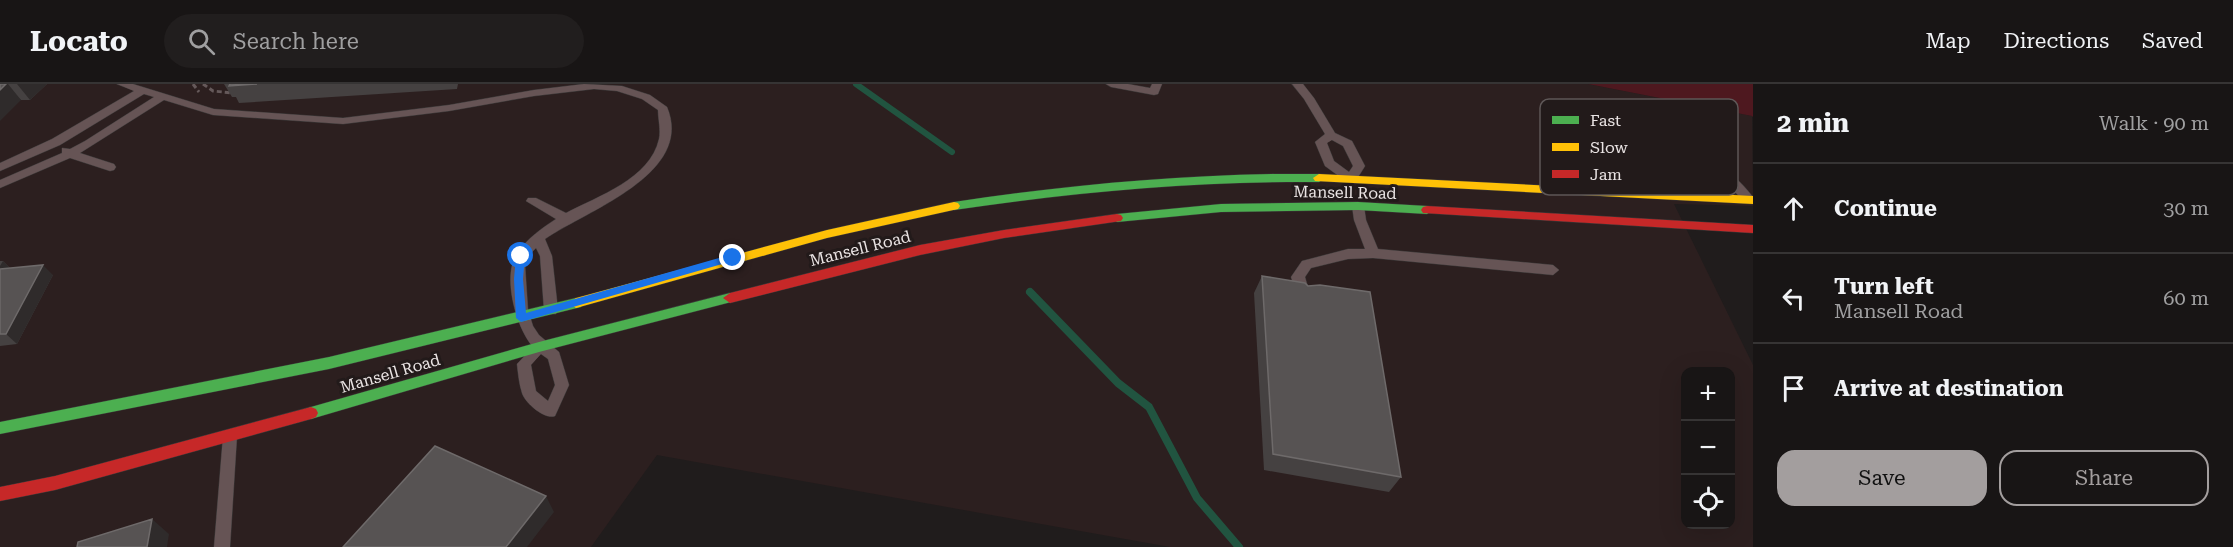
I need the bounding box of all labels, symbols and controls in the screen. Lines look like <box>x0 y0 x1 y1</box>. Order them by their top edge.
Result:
search box <box>164 14 584 68</box>
text: Locato <box>30 25 128 58</box>
icon: search <box>185 25 218 58</box>
text: Search here <box>233 29 359 54</box>
text: Map <box>1926 29 1970 53</box>
text: Directions <box>2003 29 2109 53</box>
text: Saved <box>2142 29 2203 53</box>
legend <box>1540 99 1738 195</box>
text: 2 min <box>1777 108 1849 138</box>
text: Fast <box>1590 111 1621 130</box>
text: Walk · 90 m <box>2099 111 2209 135</box>
text: Slow <box>1590 138 1628 157</box>
text: Jam <box>1590 165 1622 184</box>
street label: Mansell Road <box>1293 182 1397 203</box>
icon: ahead <box>1777 192 1810 225</box>
text: Continue <box>1834 196 1937 221</box>
text: 30 m <box>2163 196 2209 220</box>
street label: Mansell Road <box>808 227 913 270</box>
route start <box>507 242 533 268</box>
route end <box>719 244 745 270</box>
text: Turn left <box>1834 274 1934 299</box>
icon: left <box>1777 282 1810 315</box>
text: 60 m <box>2163 286 2209 310</box>
text: Mansell Road <box>1834 299 1963 323</box>
street label: Mansell Road <box>338 350 442 397</box>
map controls <box>1681 367 1735 529</box>
button: + <box>1681 367 1735 421</box>
icon: arrive <box>1777 372 1810 405</box>
text: Arrive at destination <box>1834 376 2063 401</box>
button: − <box>1681 421 1735 475</box>
button: Save <box>1777 450 1987 506</box>
button: Share <box>1999 450 2209 506</box>
button: locate <box>1681 475 1735 529</box>

